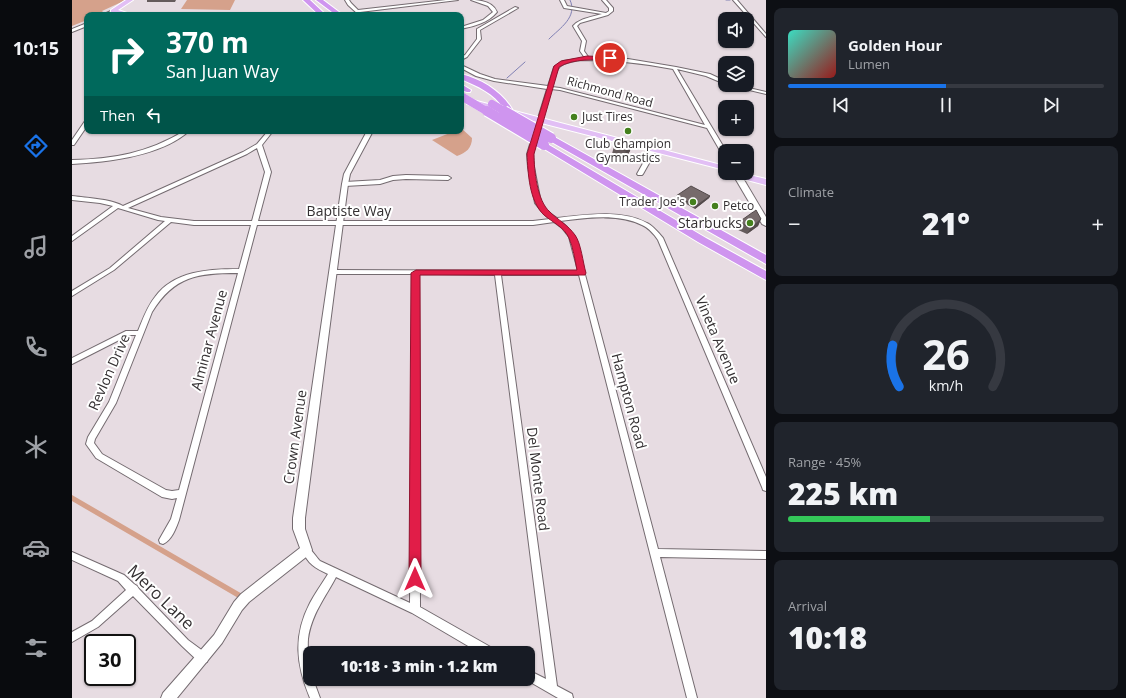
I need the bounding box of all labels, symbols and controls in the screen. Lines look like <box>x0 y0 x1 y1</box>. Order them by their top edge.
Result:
map controls <box>718 12 754 180</box>
button: sound <box>718 12 754 48</box>
text: 370 m <box>166 23 249 61</box>
icon: right <box>100 28 152 80</box>
text: Golden Hour <box>848 35 942 55</box>
text: 10:15 <box>13 36 59 60</box>
pin <box>593 41 627 75</box>
icon: arrive <box>599 47 621 69</box>
text: Lumen <box>848 55 890 73</box>
button: layers <box>718 56 754 92</box>
text: San Juan Way <box>166 59 279 83</box>
street label: Richmond Road <box>565 72 655 111</box>
icon: previous <box>830 94 852 116</box>
icon: pause <box>935 94 957 116</box>
icon: next <box>1040 94 1062 116</box>
button: + <box>718 100 754 136</box>
icon: left <box>143 104 165 126</box>
text: Then <box>100 105 135 125</box>
place label: Just Tires <box>581 108 633 125</box>
marker: Just Tires <box>569 112 579 122</box>
marker: Club Champion Gymnastics <box>623 126 633 136</box>
icon: directions <box>22 132 50 160</box>
place label: Club Champion Gymnastics <box>585 135 671 166</box>
button: − <box>718 144 754 180</box>
text: Climate <box>788 183 834 201</box>
place label: Trader Joe's <box>619 193 685 210</box>
marker: Trader Joe's <box>688 197 698 207</box>
place label: Petco <box>723 197 754 214</box>
street label: Baptiste Way <box>307 201 392 220</box>
marker: Petco <box>710 201 720 211</box>
text: 21° <box>922 203 970 244</box>
text: − <box>788 208 801 238</box>
text: + <box>1091 208 1104 238</box>
place label: Starbucks <box>678 213 742 232</box>
marker: Starbucks <box>745 218 755 228</box>
icon: music <box>22 233 50 261</box>
street label: Alminar Avenue <box>186 287 231 392</box>
street label: Vineta Avenue <box>691 293 746 387</box>
text: 26 <box>922 326 970 382</box>
street label: Revlon Drive <box>83 330 134 413</box>
icon: phone <box>22 333 50 361</box>
street label: Hampton Road <box>608 351 651 451</box>
text: km/h <box>929 376 963 395</box>
street label: Crown Avenue <box>279 389 311 485</box>
street label: Del Monte Road <box>523 426 554 532</box>
icon: climate <box>22 433 50 461</box>
text: Range · 45% <box>788 453 861 471</box>
text: 225 km <box>788 473 898 514</box>
icon: car <box>22 534 50 562</box>
position arrow <box>394 558 436 600</box>
street label: Mero Lane <box>123 559 200 634</box>
text: Arrival <box>788 597 827 615</box>
text: 10:18 <box>788 617 867 658</box>
icon: filters <box>22 634 50 662</box>
speed limit sign: 30 <box>84 634 136 686</box>
text: 10:18 · 3 min · 1.2 km <box>340 656 498 676</box>

